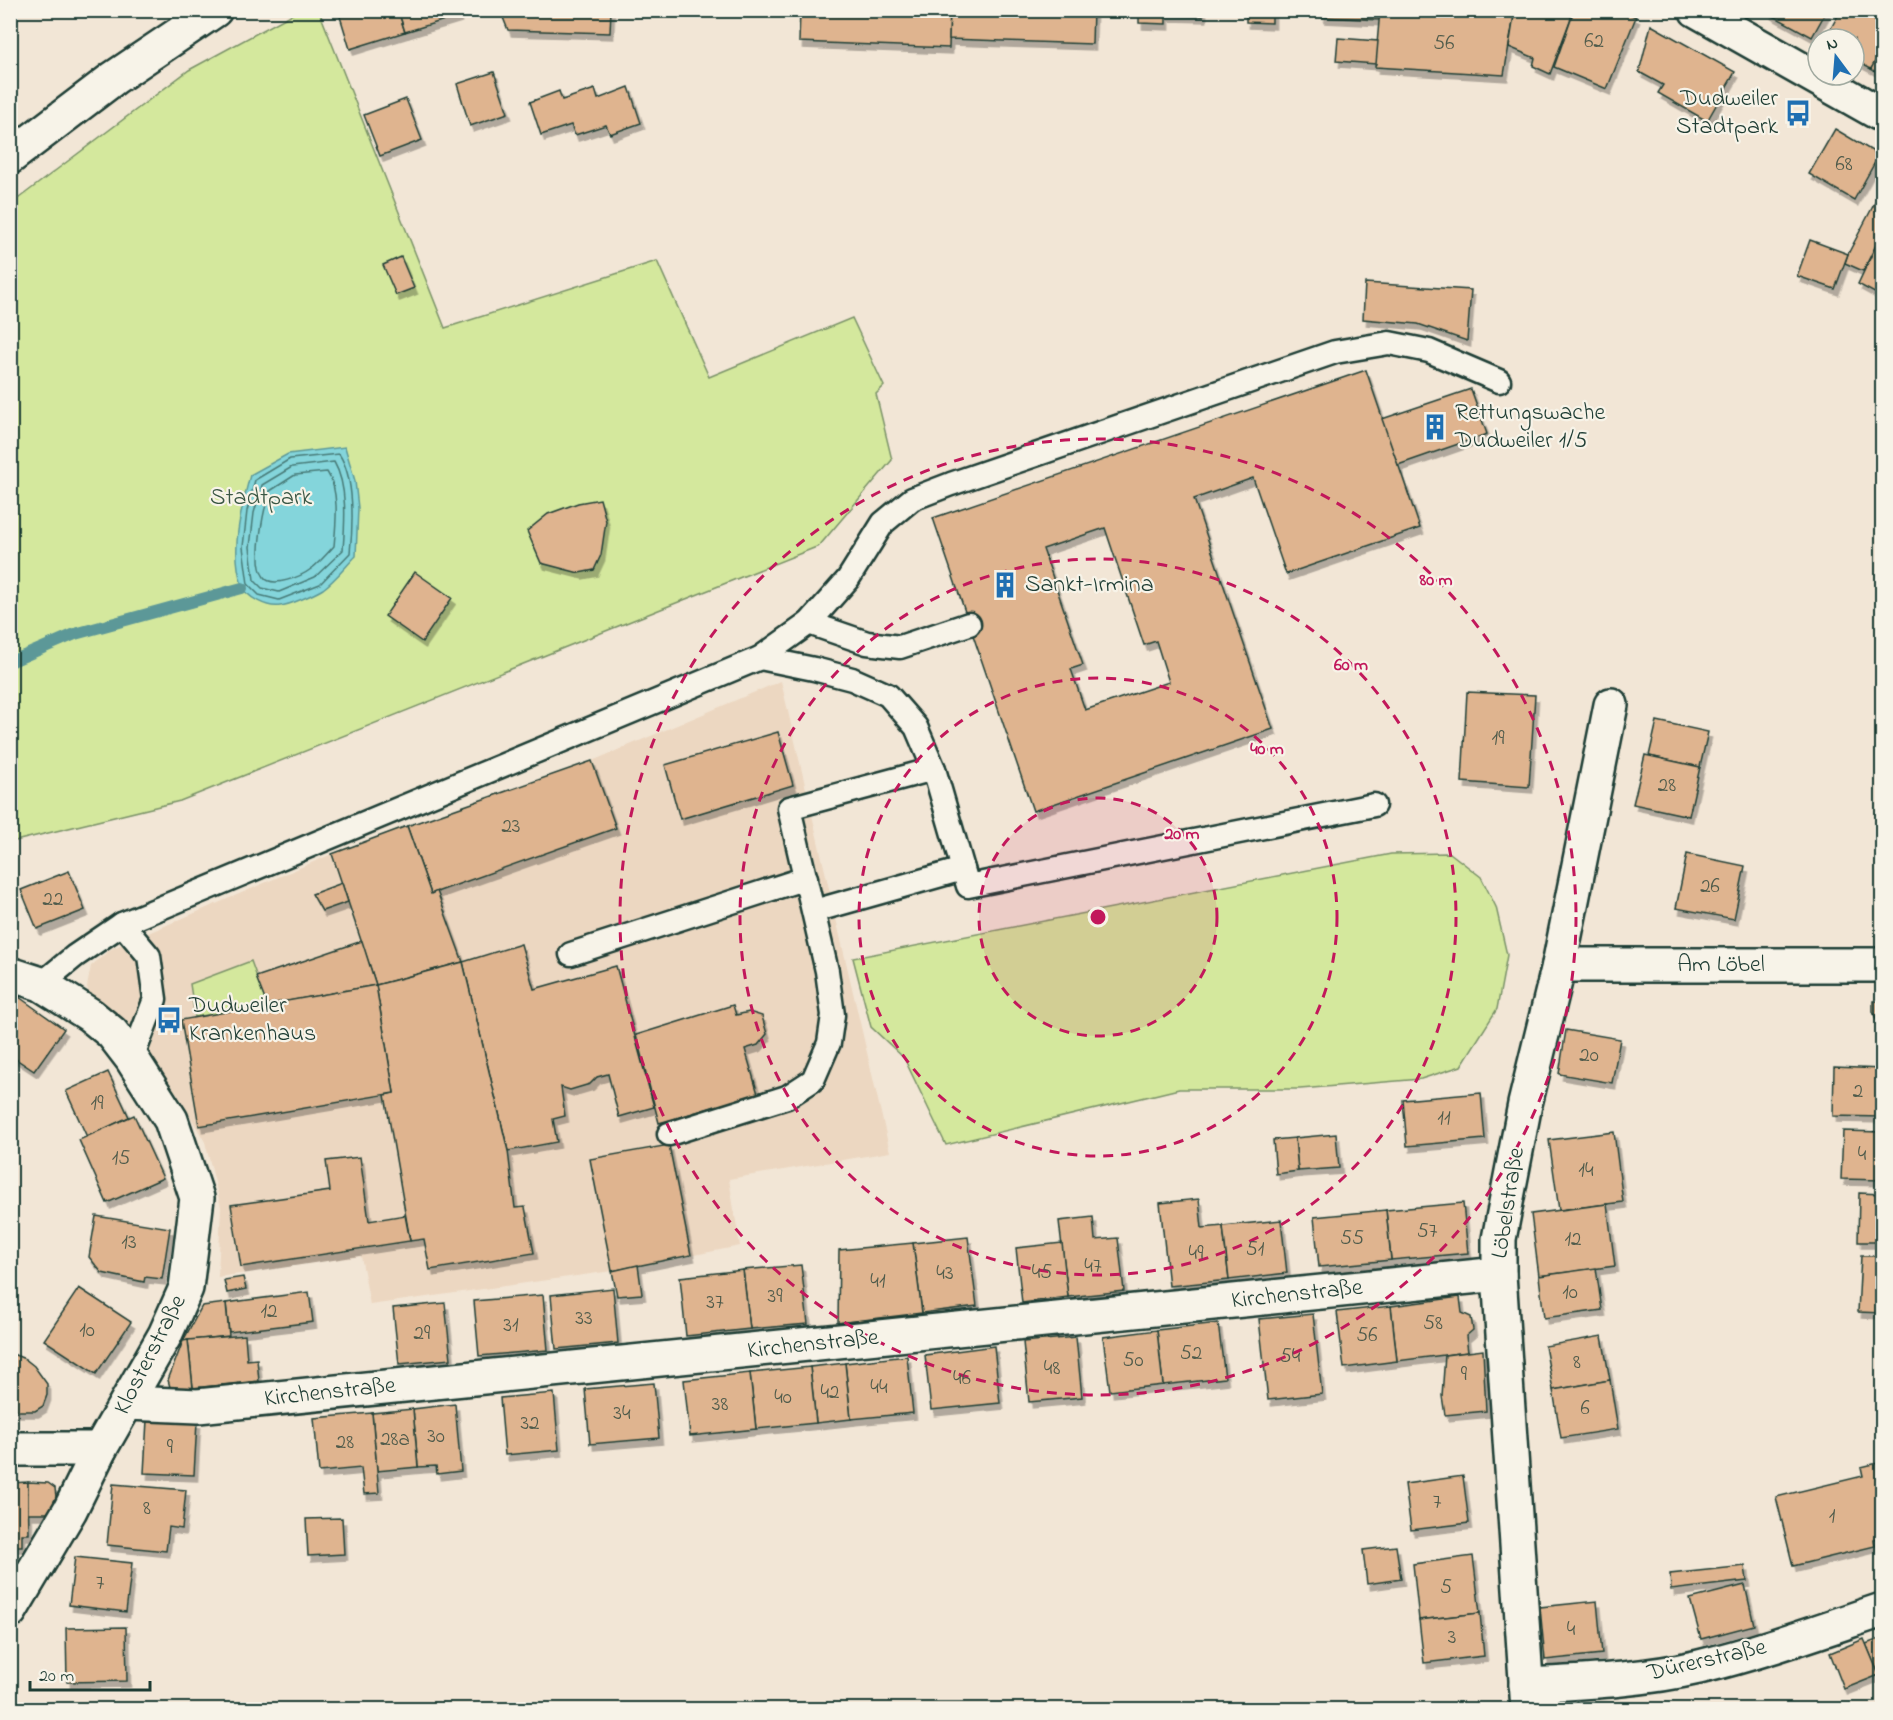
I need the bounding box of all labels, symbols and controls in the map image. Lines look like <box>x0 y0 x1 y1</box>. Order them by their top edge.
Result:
house number: 62 <box>1584 27 1604 57</box>
north arrow <box>1806 27 1866 87</box>
house number: 56 <box>1433 29 1455 59</box>
text: N <box>1824 31 1841 58</box>
place label: Dudweiler Stadtpark <box>1676 82 1779 145</box>
bus stop icon: Dudweiler Stadtpark <box>1783 98 1813 128</box>
house number: 68 <box>1835 150 1853 180</box>
place label: Rettungswache Dudweiler 1/5 <box>1454 396 1605 459</box>
building icon: Rettungswache Dudweiler 1/5 <box>1420 412 1450 442</box>
park label: Stadtpark <box>210 481 312 516</box>
place label: Sankt-Irmina <box>1025 568 1154 603</box>
text: 80 m <box>1419 568 1453 594</box>
building icon: Sankt-Irmina <box>990 570 1020 600</box>
text: 60 m <box>1334 653 1368 679</box>
house number: 19 <box>1492 724 1505 754</box>
text: 40 m <box>1250 737 1284 763</box>
house number: 28 <box>1658 771 1676 801</box>
house number: 23 <box>501 812 521 842</box>
text: 20 m <box>1163 822 1200 848</box>
house number: 26 <box>1700 872 1720 902</box>
house number: 22 <box>43 885 63 915</box>
centre of rings <box>1088 907 1108 927</box>
street label: Am Löbel <box>1677 948 1765 983</box>
place label: Dudweiler Krankenhaus <box>188 989 316 1052</box>
bus stop icon: Dudweiler Krankenhaus <box>154 1005 184 1035</box>
house number: 20 <box>1579 1041 1599 1071</box>
house number: 2 <box>1853 1077 1863 1107</box>
house number: 19 <box>91 1089 104 1119</box>
house number: 11 <box>1437 1104 1451 1134</box>
house number: 4 <box>1858 1140 1867 1170</box>
house number: 15 <box>112 1144 130 1174</box>
street label: Löbelstraße <box>1483 1145 1535 1261</box>
house number: 14 <box>1578 1156 1594 1186</box>
house number: 57 <box>1417 1217 1438 1247</box>
house number: 55 <box>1340 1224 1364 1254</box>
house number: 12 <box>1564 1225 1582 1255</box>
house number: 13 <box>121 1228 137 1258</box>
house number: 51 <box>1246 1235 1265 1265</box>
house number: 49 <box>1189 1239 1204 1269</box>
house number: 47 <box>1084 1252 1102 1282</box>
house number: 45 <box>1032 1258 1052 1288</box>
house number: 43 <box>936 1259 954 1289</box>
house number: 41 <box>870 1267 886 1297</box>
street label: Kirchenstraße <box>1230 1271 1365 1319</box>
house number: 10 <box>1562 1278 1578 1308</box>
house number: 39 <box>768 1282 783 1312</box>
house number: 37 <box>706 1288 724 1318</box>
street label: Klosterstraße <box>106 1289 196 1421</box>
house number: 12 <box>260 1297 278 1327</box>
house number: 33 <box>575 1304 593 1334</box>
house number: 58 <box>1423 1309 1443 1339</box>
house number: 31 <box>503 1311 519 1341</box>
house number: 10 <box>79 1316 95 1346</box>
house number: 29 <box>414 1319 431 1349</box>
street label: Kirchenstraße <box>746 1321 881 1369</box>
house number: 56 <box>1356 1321 1378 1351</box>
house number: 52 <box>1180 1339 1202 1369</box>
house number: 54 <box>1280 1342 1301 1372</box>
house number: 50 <box>1122 1346 1144 1376</box>
house number: 8 <box>1573 1348 1581 1378</box>
house number: 48 <box>1044 1354 1060 1384</box>
house number: 9 <box>1461 1360 1468 1390</box>
house number: 46 <box>953 1364 971 1394</box>
street label: Kirchenstraße <box>263 1369 398 1417</box>
house number: 44 <box>870 1373 888 1403</box>
house number: 42 <box>820 1378 840 1408</box>
house number: 40 <box>774 1383 792 1413</box>
house number: 38 <box>712 1390 728 1420</box>
house number: 6 <box>1580 1394 1590 1424</box>
house number: 34 <box>613 1399 631 1429</box>
house number: 32 <box>520 1409 540 1439</box>
house number: 30 <box>427 1422 445 1452</box>
house number: 28a <box>380 1425 410 1455</box>
house number: 28 <box>336 1428 354 1458</box>
house number: 9 <box>167 1433 174 1463</box>
house number: 7 <box>1433 1488 1442 1518</box>
house number: 8 <box>143 1494 151 1524</box>
house number: 1 <box>1829 1502 1836 1532</box>
house number: 7 <box>96 1569 105 1599</box>
house number: 5 <box>1440 1573 1452 1603</box>
house number: 4 <box>1567 1615 1576 1645</box>
house number: 3 <box>1448 1623 1456 1653</box>
street label: Dürerstraße <box>1643 1630 1770 1692</box>
scale bar <box>30 1654 150 1692</box>
text: 20 m <box>39 1664 74 1690</box>

